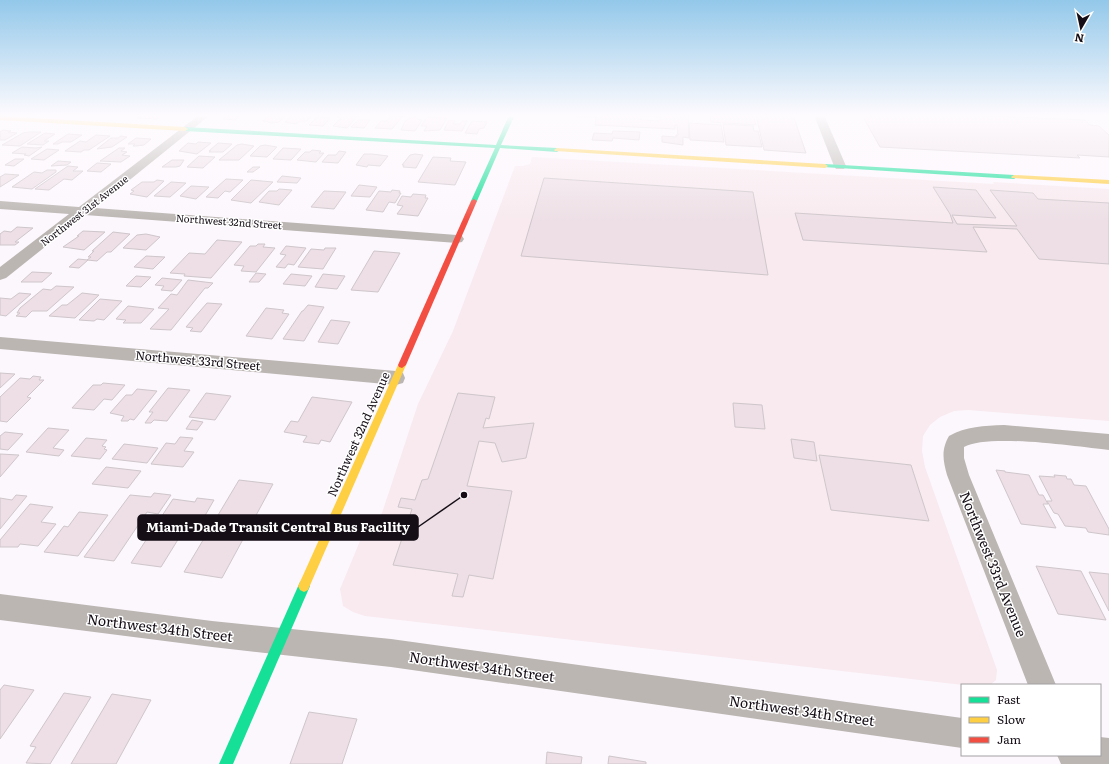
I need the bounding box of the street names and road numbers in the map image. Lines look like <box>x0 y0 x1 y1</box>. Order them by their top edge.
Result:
street label: Northwest 31st Avenue <box>37 171 131 249</box>
street label: Northwest 32nd Street <box>176 210 282 232</box>
street label: Northwest 33rd Street <box>135 346 261 374</box>
street label: Northwest 32nd Avenue <box>322 369 394 499</box>
street label: Northwest 33rd Avenue <box>956 488 1032 640</box>
street label: Northwest 34th Street <box>86 608 234 646</box>
street label: Northwest 34th Street <box>408 646 556 686</box>
street label: Northwest 34th Street <box>728 690 876 730</box>

